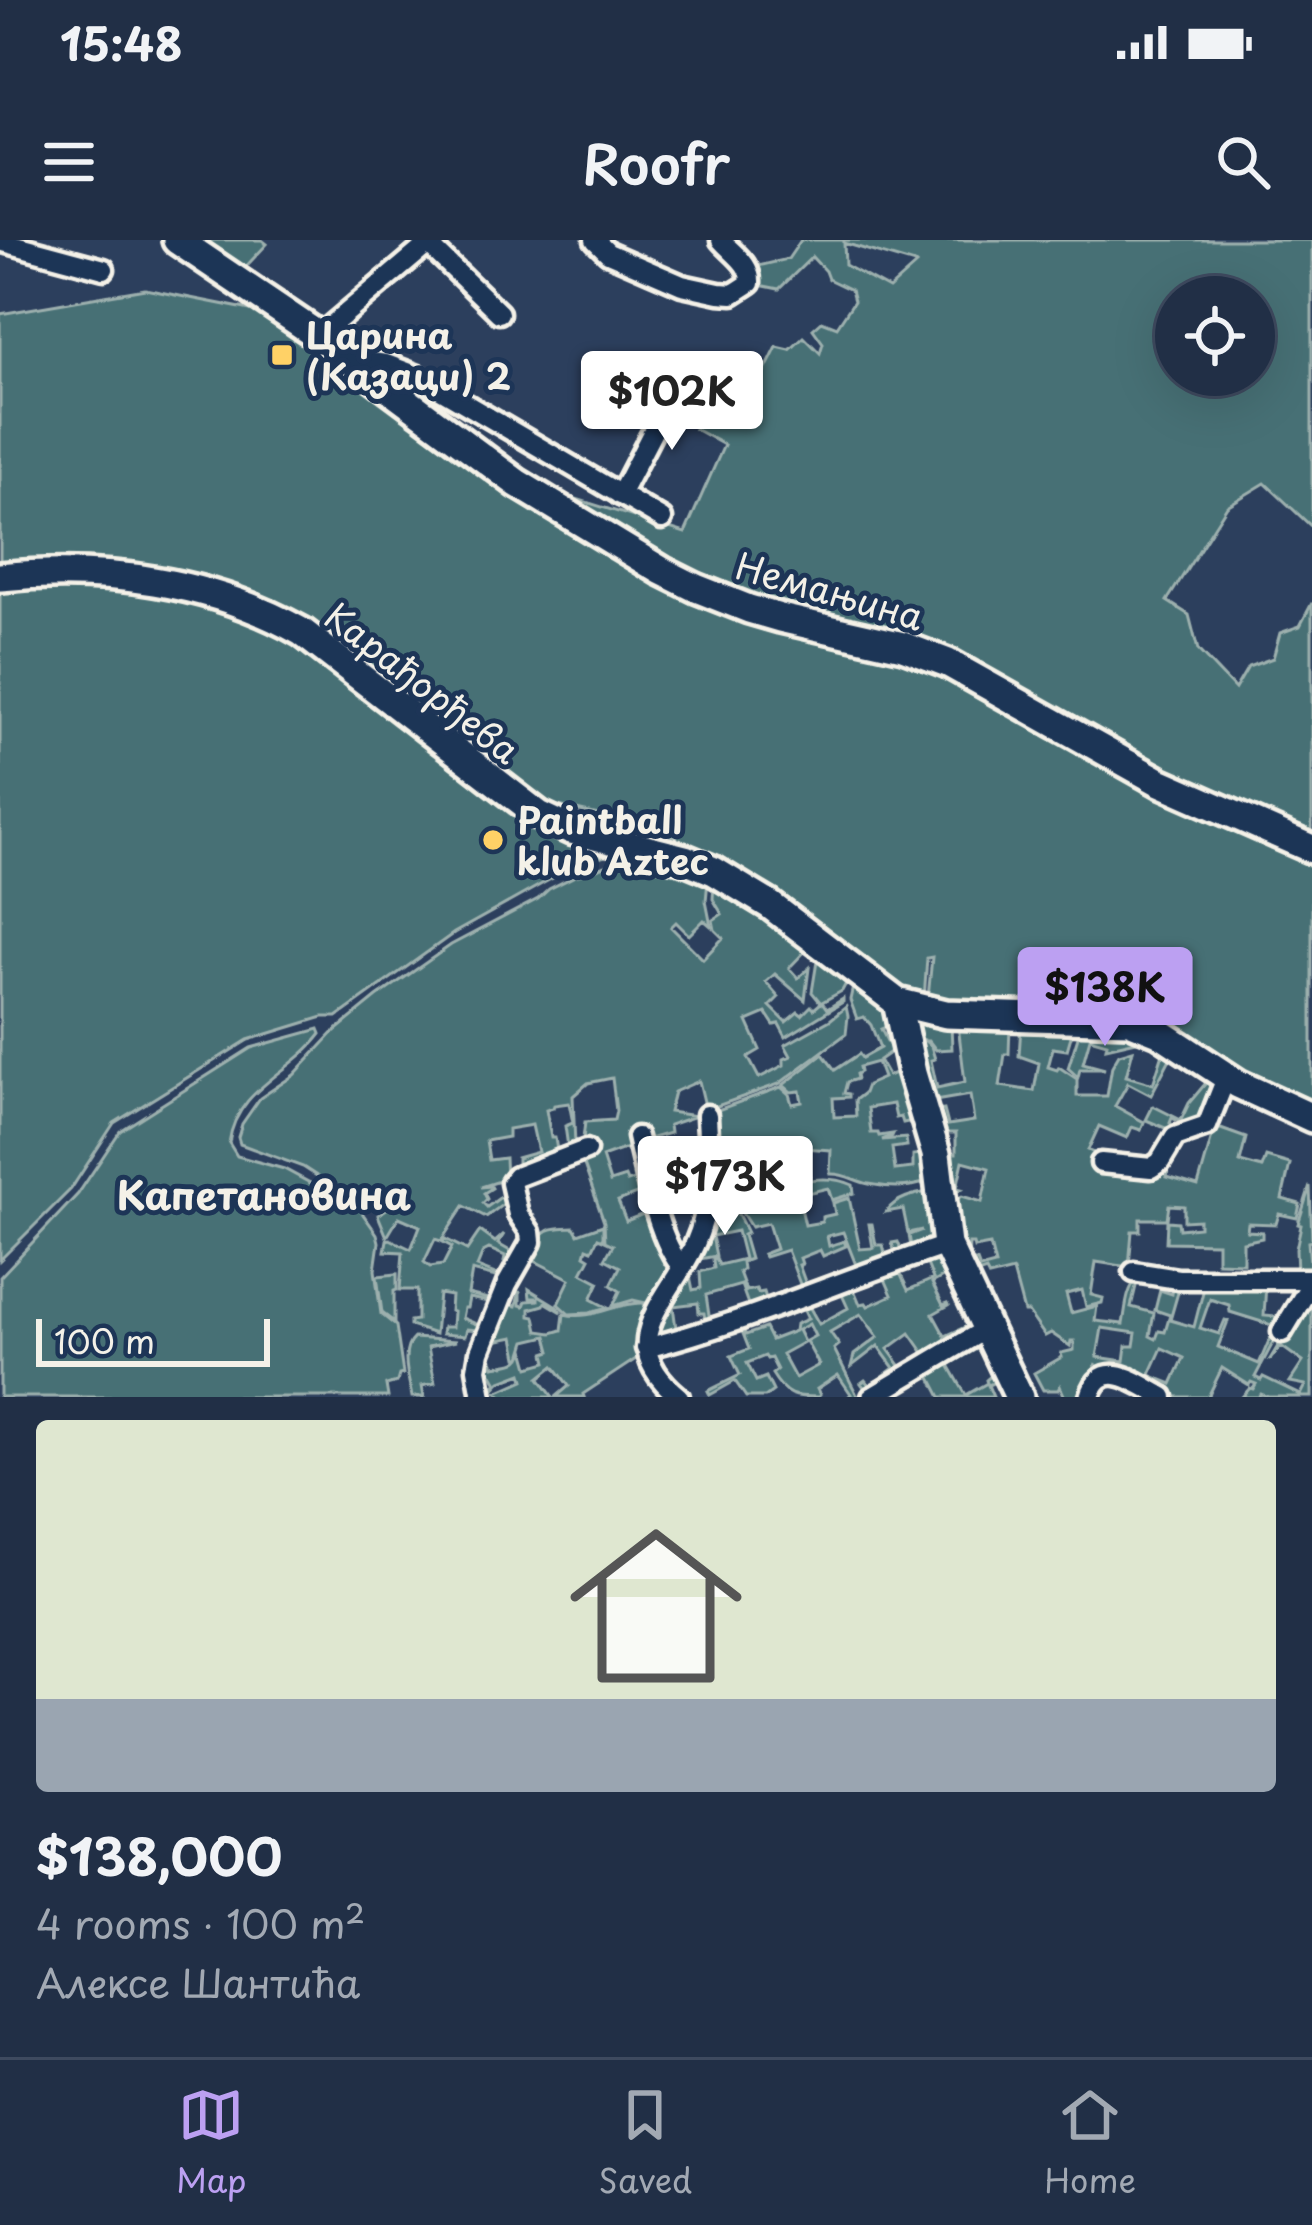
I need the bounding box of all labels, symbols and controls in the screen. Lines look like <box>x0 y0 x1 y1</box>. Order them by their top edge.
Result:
text: 15:48 <box>60 8 183 76</box>
text: Roofr <box>582 122 730 203</box>
icon: menu <box>36 129 102 195</box>
icon: search <box>1210 129 1276 195</box>
map controls <box>1155 276 1275 396</box>
button: locate <box>1155 276 1275 396</box>
place label: Царина (Казаци) 2 <box>306 307 511 402</box>
marker: Царина (Казаци) 2 <box>269 342 295 368</box>
pin: $102K <box>588 351 756 453</box>
text: $102K <box>608 360 736 419</box>
street label: Немањина <box>730 537 931 643</box>
street label: Карађорђева <box>314 589 532 776</box>
place label: Paintball klub Aztec <box>517 792 709 887</box>
marker: Paintball klub Aztec <box>480 827 506 853</box>
pin: $138K <box>1021 947 1189 1049</box>
text: $138K <box>1045 956 1165 1015</box>
pin: $173K <box>641 1136 809 1238</box>
text: $173K <box>665 1145 785 1204</box>
district label: Капетановина <box>117 1164 411 1223</box>
scale bar <box>36 1313 270 1366</box>
text: 100 m <box>54 1315 155 1365</box>
icon: home <box>548 1498 764 1714</box>
text: $138,000 <box>36 1816 282 1893</box>
text: 4 rooms · 100 m² <box>36 1893 365 1952</box>
text: Алексе Шантића <box>36 1952 360 2011</box>
tab: Map <box>176 2082 247 2204</box>
tab: Saved <box>599 2082 692 2204</box>
tab: Home <box>1044 2082 1136 2204</box>

